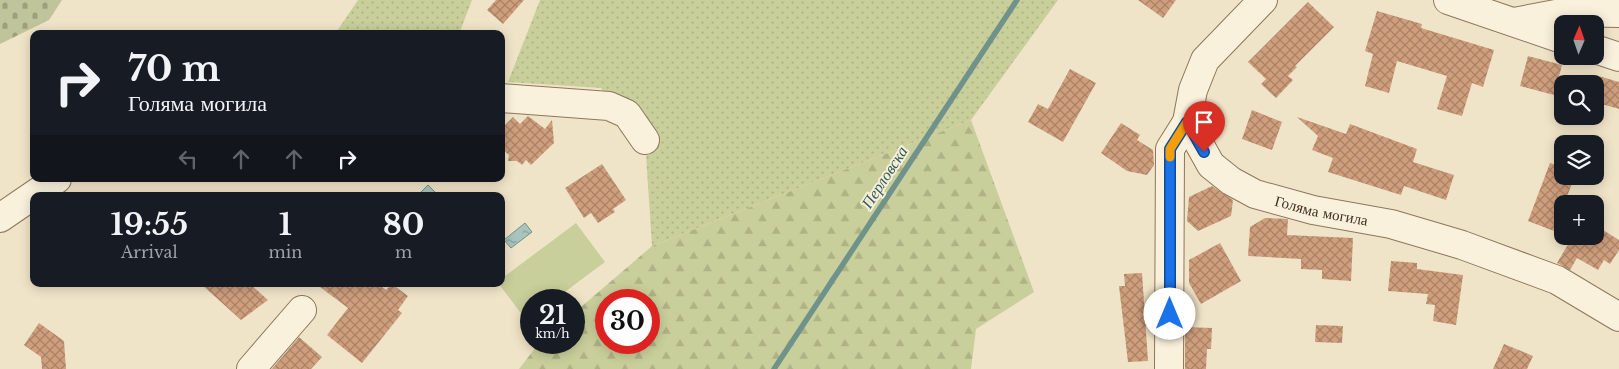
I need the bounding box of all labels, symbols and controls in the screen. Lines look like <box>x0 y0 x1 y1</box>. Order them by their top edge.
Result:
north arrow <box>1554 15 1604 65</box>
map controls <box>1554 15 1604 245</box>
text: 70 m <box>128 47 221 90</box>
icon: right <box>45 50 110 115</box>
button: search <box>1554 75 1604 125</box>
text: Голяма могила <box>128 90 267 117</box>
pin <box>1183 101 1225 152</box>
icon: arrive <box>1190 108 1218 136</box>
button: layers <box>1554 135 1604 185</box>
water label: Перловска <box>856 142 911 213</box>
icon: left <box>174 145 202 173</box>
icon: ahead <box>227 145 255 173</box>
icon: ahead <box>280 145 308 173</box>
icon: right <box>333 145 361 173</box>
street label: Голяма могила <box>1273 190 1370 229</box>
button: + <box>1554 195 1604 245</box>
text: 19:55 <box>111 206 188 243</box>
text: 1 <box>279 206 292 243</box>
text: 80 <box>383 206 424 243</box>
text: Arrival <box>121 242 178 262</box>
text: min <box>269 242 302 262</box>
text: m <box>395 242 412 262</box>
position arrow <box>1143 287 1195 339</box>
speed limit sign: 30 <box>595 289 660 354</box>
text: 21 <box>539 300 566 331</box>
text: km/h <box>535 326 570 341</box>

